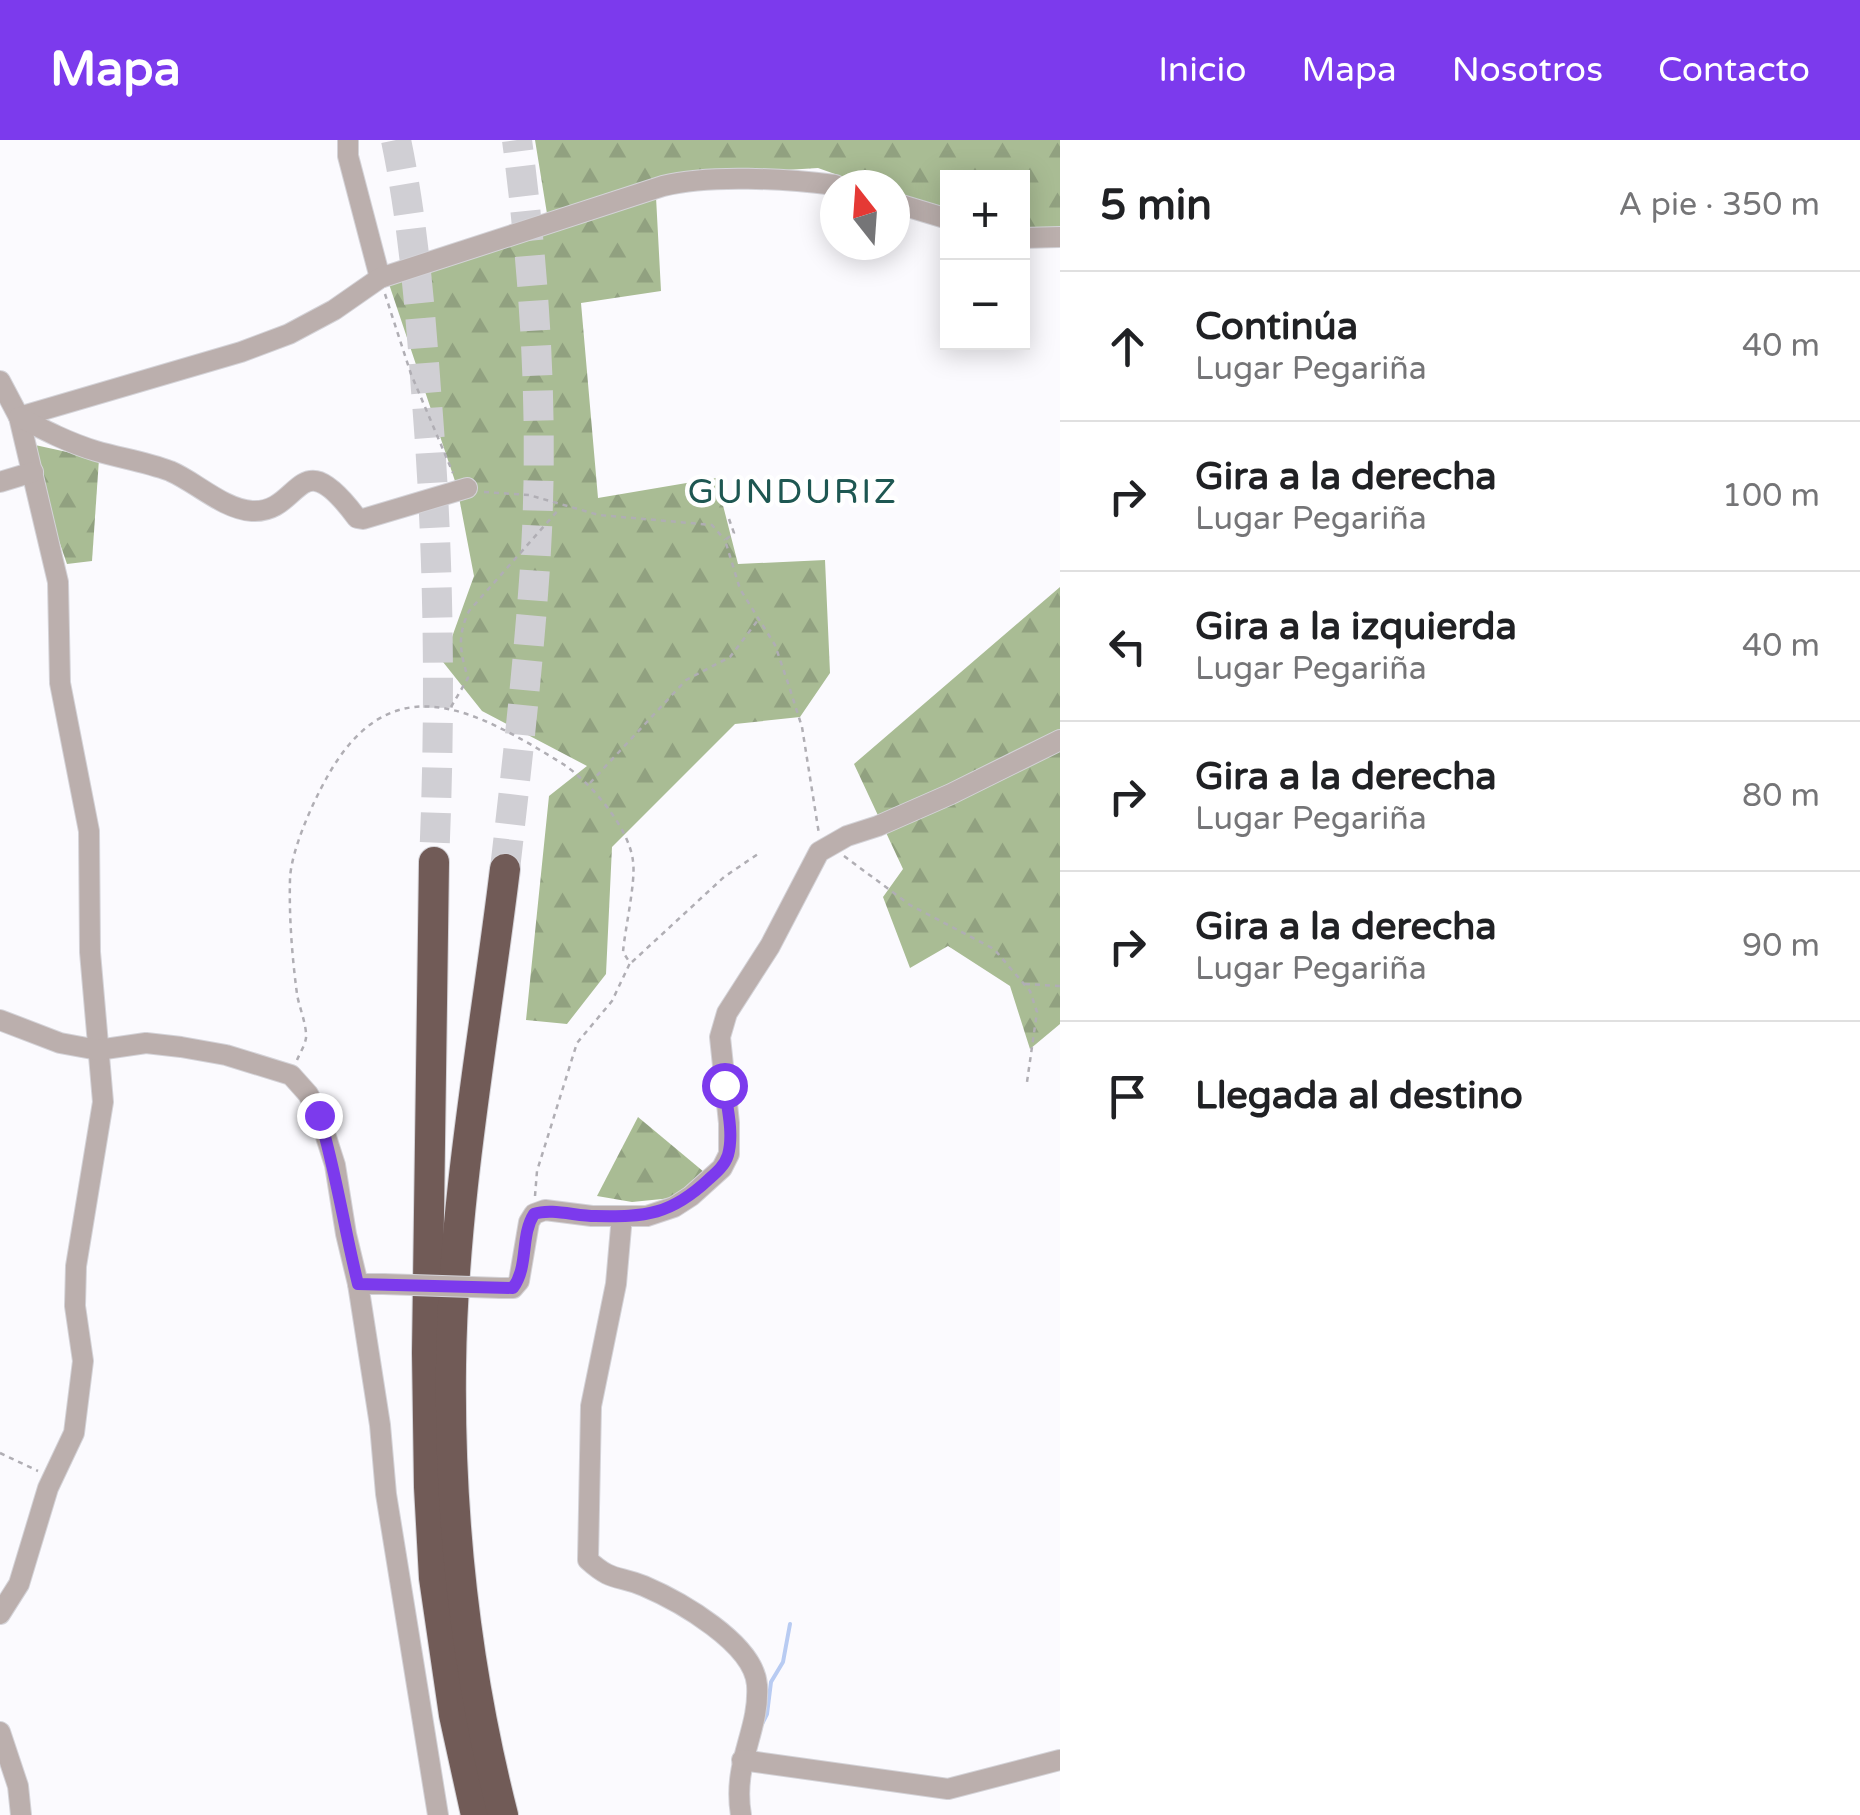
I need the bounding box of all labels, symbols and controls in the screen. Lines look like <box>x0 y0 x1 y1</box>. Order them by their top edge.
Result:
text: Mapa <box>50 41 181 99</box>
text: Inicio <box>1158 49 1247 91</box>
text: Mapa <box>1302 49 1397 91</box>
text: Nosotros <box>1452 49 1603 91</box>
text: Contacto <box>1658 49 1810 91</box>
north arrow <box>820 170 910 260</box>
map controls <box>940 170 1030 350</box>
button: + <box>940 170 1030 260</box>
text: 5 min <box>1100 180 1212 231</box>
text: A pie · 350 m <box>1619 186 1820 224</box>
button: − <box>940 260 1030 350</box>
text: Continúa <box>1195 304 1358 350</box>
icon: ahead <box>1100 319 1155 374</box>
text: 40 m <box>1742 327 1820 365</box>
text: Lugar Pegariña <box>1195 350 1427 388</box>
text: Gira a la derecha <box>1195 454 1497 500</box>
icon: right <box>1100 469 1155 524</box>
district label: GUNDURIZ <box>687 471 899 513</box>
text: 100 m <box>1722 477 1820 515</box>
text: Lugar Pegariña <box>1195 500 1427 538</box>
text: Gira a la izquierda <box>1195 604 1517 650</box>
icon: left <box>1100 619 1155 674</box>
text: 40 m <box>1742 627 1820 665</box>
text: Lugar Pegariña <box>1195 650 1427 688</box>
text: Gira a la derecha <box>1195 754 1497 800</box>
icon: right <box>1100 769 1155 824</box>
text: 80 m <box>1742 777 1820 815</box>
text: Lugar Pegariña <box>1195 800 1427 838</box>
text: Gira a la derecha <box>1195 904 1497 950</box>
icon: right <box>1100 919 1155 974</box>
text: 90 m <box>1742 927 1820 965</box>
text: Lugar Pegariña <box>1195 950 1427 988</box>
route start <box>702 1063 748 1109</box>
icon: arrive <box>1100 1069 1155 1124</box>
text: Llegada al destino <box>1195 1073 1523 1119</box>
route end <box>297 1093 343 1139</box>

